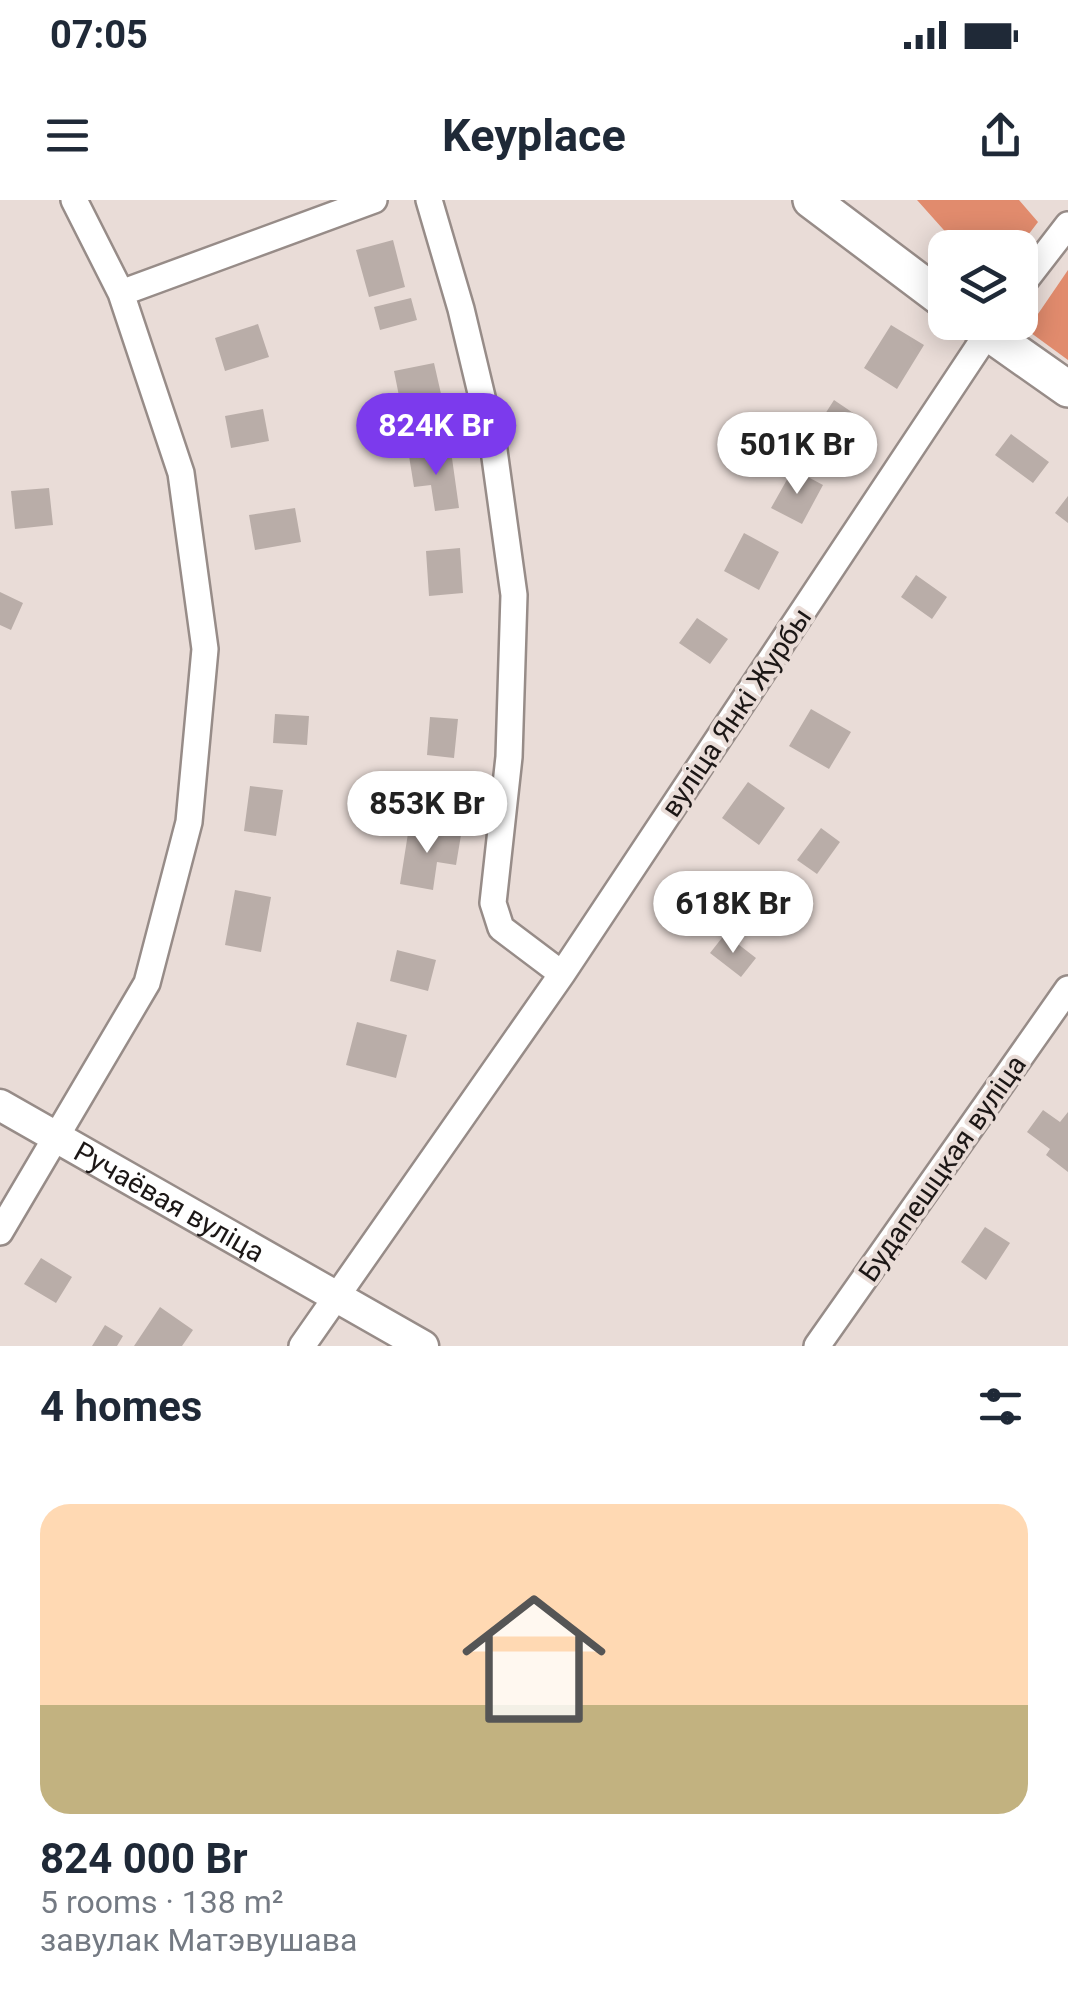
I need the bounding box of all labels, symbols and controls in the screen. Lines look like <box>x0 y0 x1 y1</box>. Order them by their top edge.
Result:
text: 07:05 <box>50 13 148 57</box>
icon: menu <box>40 108 95 163</box>
icon: share <box>973 108 1028 163</box>
text: Keyplace <box>442 109 626 162</box>
map controls <box>928 230 1038 340</box>
button: layers <box>928 230 1038 340</box>
pin: 824K Br <box>344 393 528 478</box>
text: 824K Br <box>378 406 494 444</box>
pin: 501K Br <box>705 412 889 497</box>
text: 501K Br <box>739 425 855 463</box>
street label: вуліца Янкі Журбы <box>654 602 818 823</box>
pin: 853K Br <box>335 771 519 856</box>
text: 853K Br <box>369 784 485 822</box>
pin: 618K Br <box>641 871 825 956</box>
text: 618K Br <box>675 884 791 922</box>
street label: Будапешцкая вуліца <box>852 1049 1033 1288</box>
street label: Ручаёвая вуліца <box>68 1135 270 1269</box>
icon: filters <box>973 1379 1028 1434</box>
text: 4 homes <box>40 1382 202 1431</box>
icon: home <box>444 1569 624 1749</box>
text: 824 000 Br <box>40 1834 248 1883</box>
text: 5 rooms · 138 m² <box>40 1883 283 1921</box>
text: завулак Матэвушава <box>40 1921 357 1959</box>

